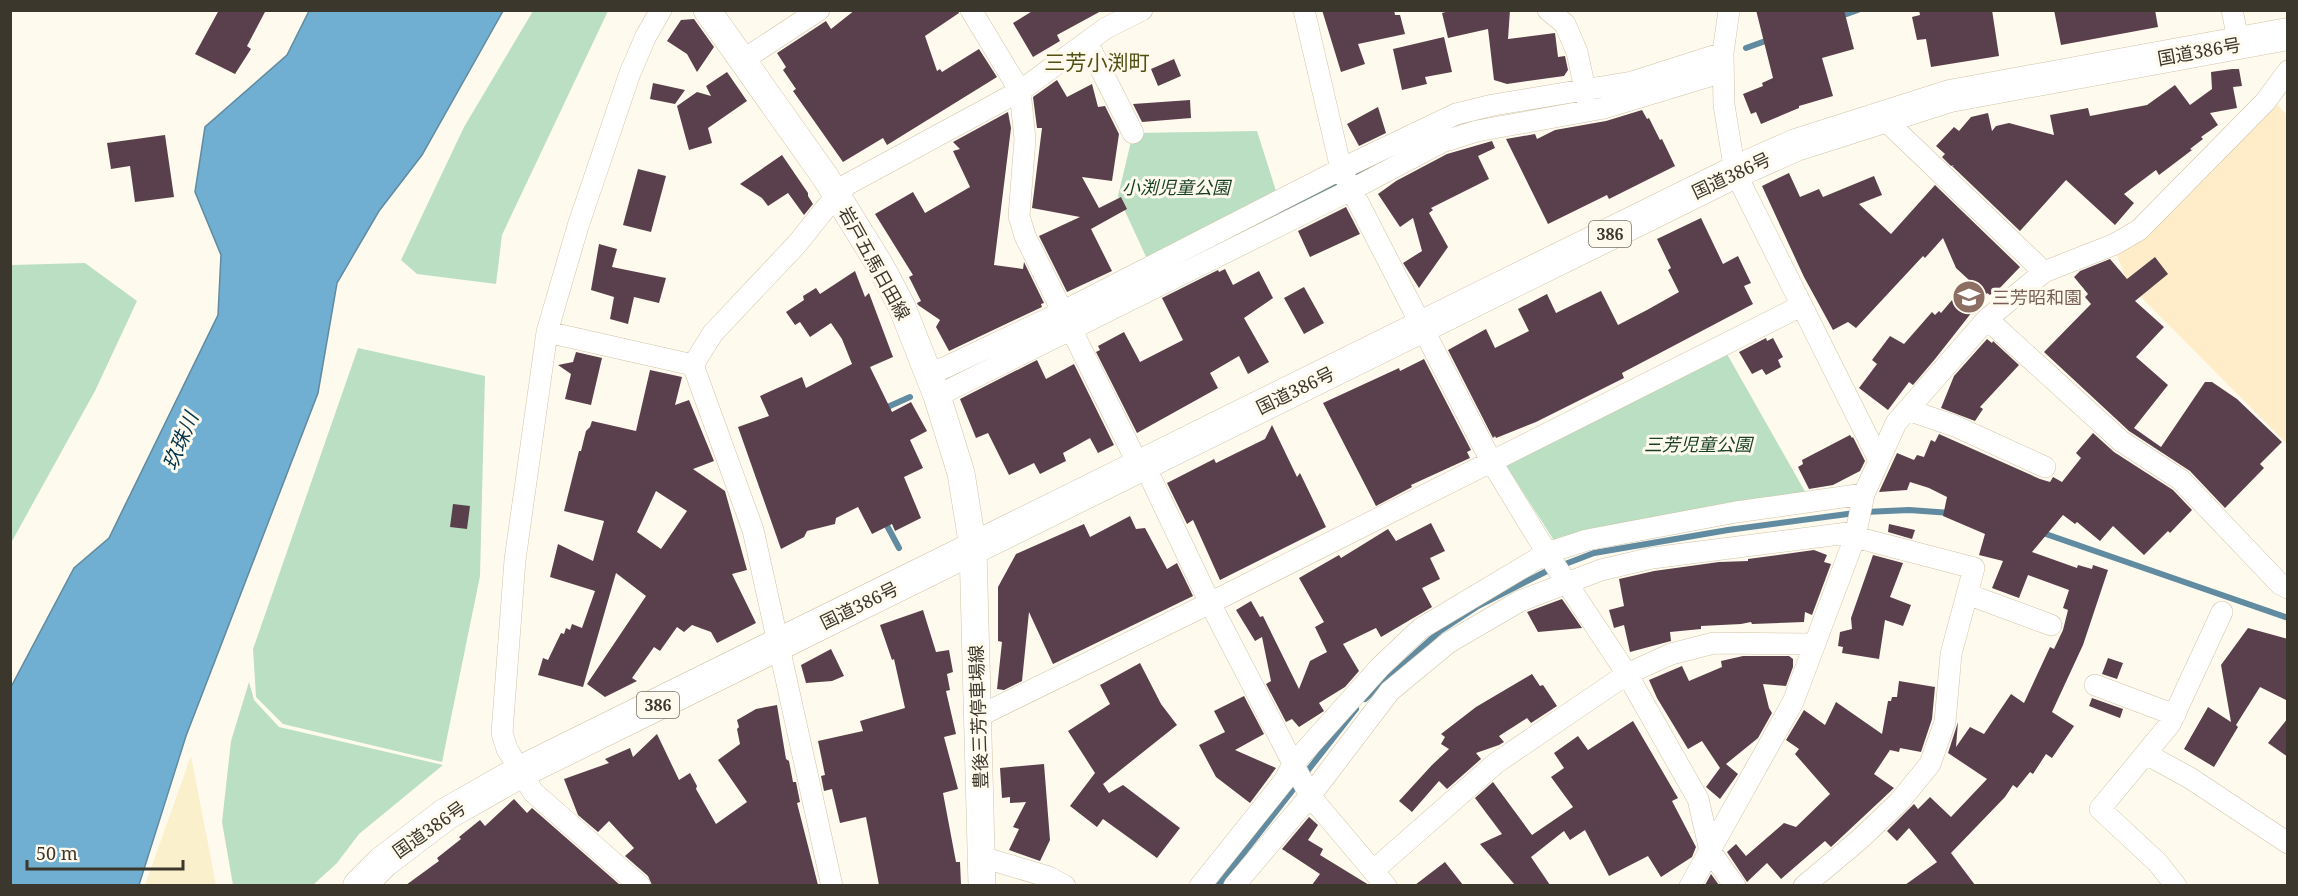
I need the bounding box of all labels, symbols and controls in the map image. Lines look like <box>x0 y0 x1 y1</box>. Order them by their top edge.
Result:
street label: 国道386号 <box>2155 32 2243 70</box>
district label: 三芳小渕町 <box>1045 48 1150 76</box>
street label: 国道386号 <box>1688 146 1774 204</box>
park label: 小渕児童公園 <box>1122 175 1233 199</box>
street label: 岩戸五馬日田線 <box>834 202 916 324</box>
road number: 386 <box>1589 221 1631 247</box>
school or university icon: 三芳昭和園 <box>1951 279 1987 315</box>
place label: 三芳昭和園 <box>1992 285 2082 309</box>
street label: 国道386号 <box>1252 361 1338 419</box>
water label: 玖珠川 <box>156 406 205 474</box>
park label: 三芳児童公園 <box>1644 432 1755 456</box>
street label: 国道386号 <box>816 576 902 634</box>
street label: 豊後三芳停車場線 <box>963 645 993 789</box>
road number: 386 <box>637 692 679 718</box>
street label: 国道386号 <box>388 795 470 863</box>
scale bar <box>27 833 183 871</box>
text: 50 m <box>36 841 78 865</box>

